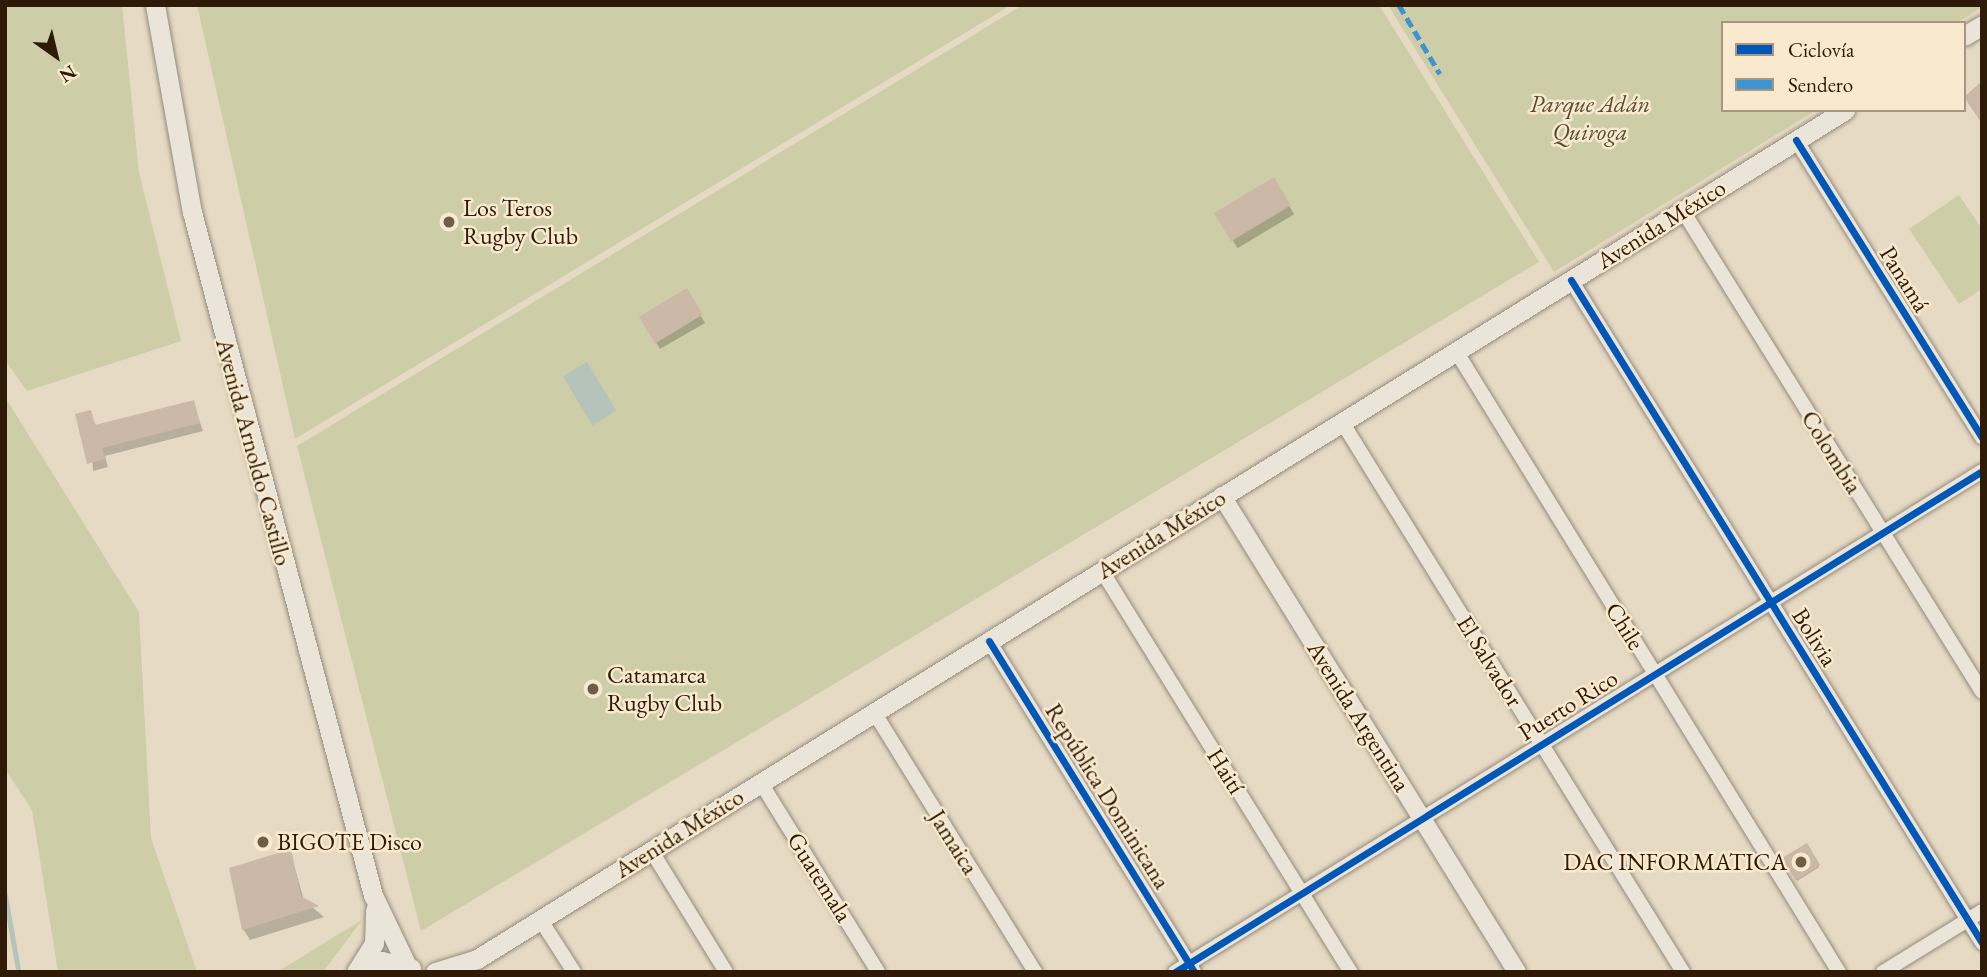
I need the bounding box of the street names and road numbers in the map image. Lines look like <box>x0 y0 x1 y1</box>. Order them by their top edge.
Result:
street label: Avenida México <box>1591 173 1731 275</box>
street label: Panamá <box>1874 241 1936 317</box>
street label: Avenida Arnoldo Castillo <box>210 335 298 569</box>
street label: Colombia <box>1795 405 1869 499</box>
street label: Avenida México <box>1091 483 1231 585</box>
street label: Chile <box>1599 597 1651 655</box>
street label: Bolivia <box>1786 603 1844 671</box>
street label: El Salvador <box>1451 610 1529 712</box>
street label: Avenida Argentina <box>1301 635 1417 797</box>
street label: Puerto Rico <box>1513 663 1623 747</box>
street label: República Dominicana <box>1039 698 1177 894</box>
street label: Haití <box>1201 743 1251 799</box>
street label: Avenida México <box>609 782 749 884</box>
street label: Jamaica <box>923 804 985 880</box>
street label: Guatemala <box>781 827 859 927</box>

